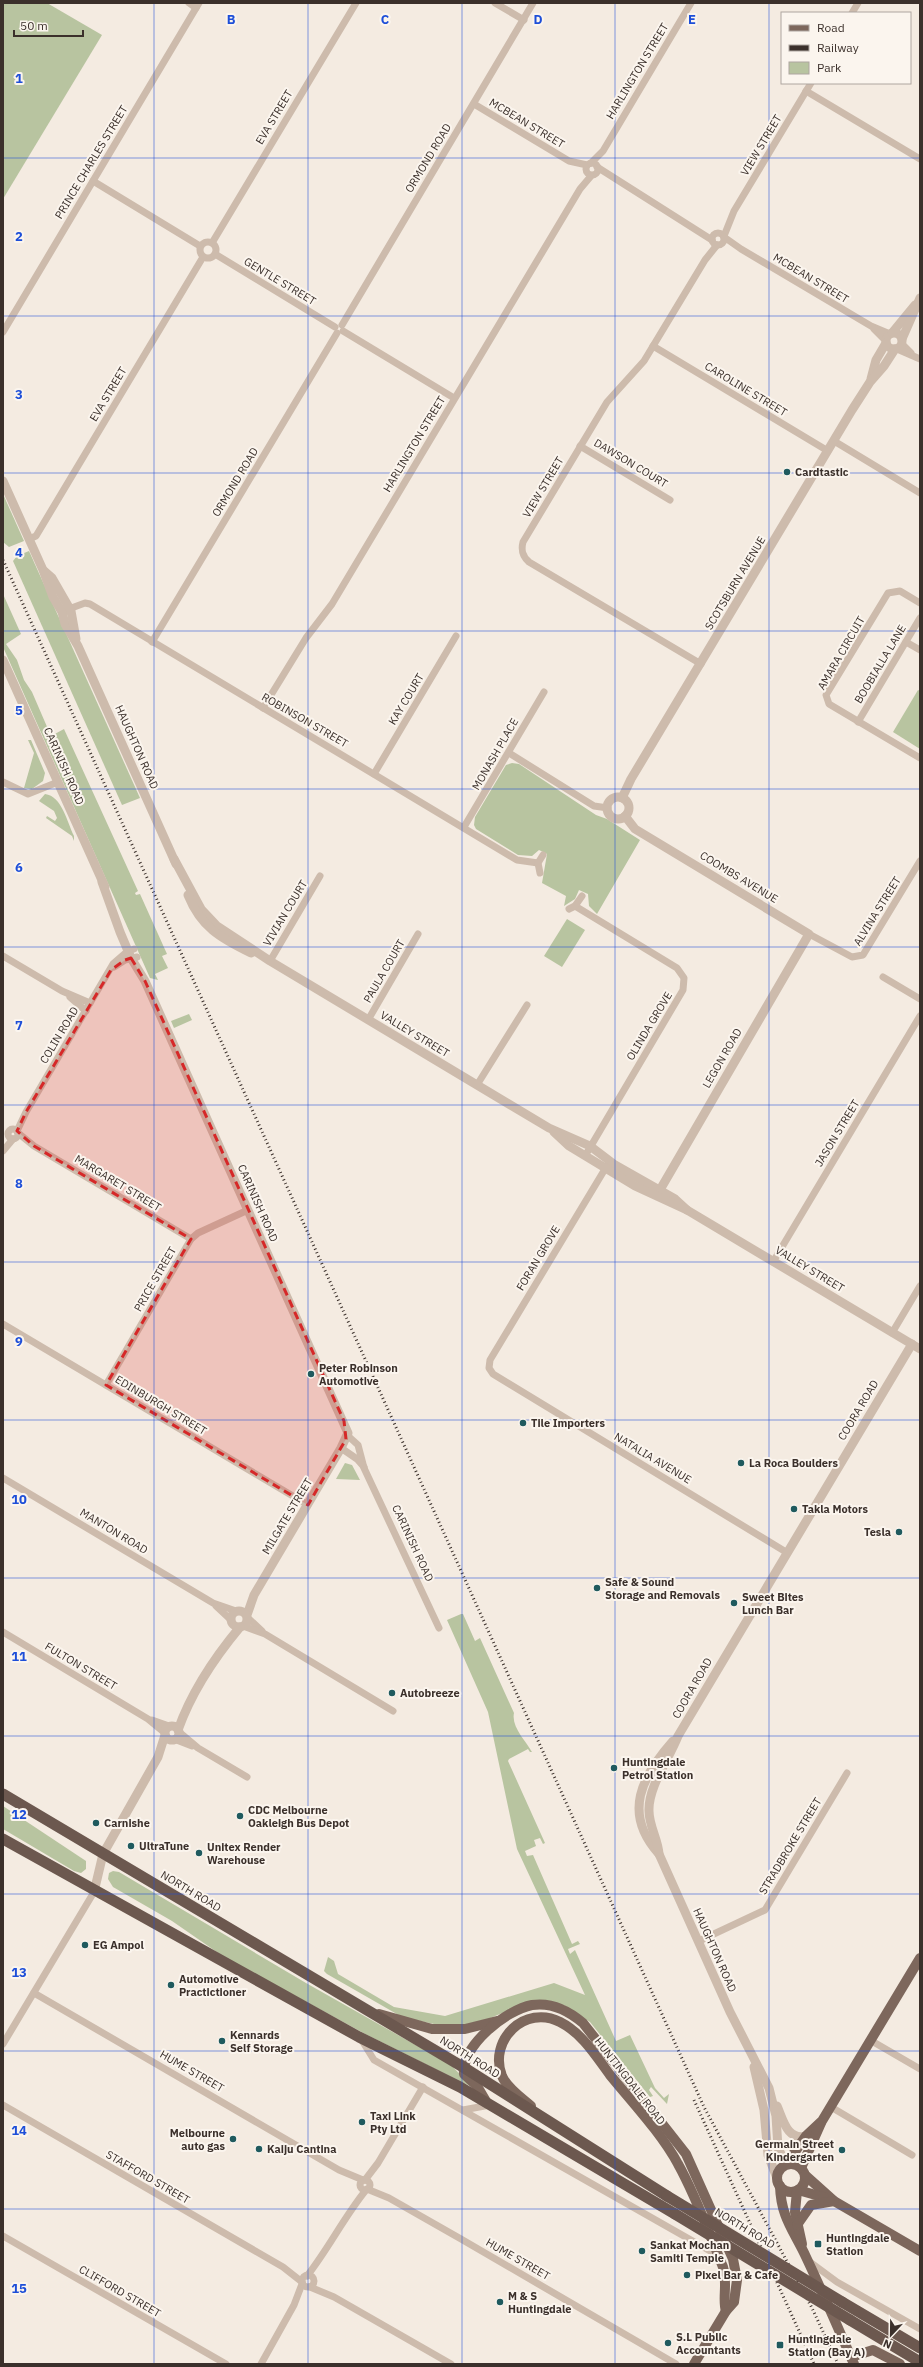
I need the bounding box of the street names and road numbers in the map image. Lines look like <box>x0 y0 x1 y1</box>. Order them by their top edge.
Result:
street label: HARLINGTON STREET <box>603 20 672 122</box>
street label: EVA STREET <box>252 87 296 147</box>
street label: MCBEAN STREET <box>487 95 568 151</box>
street label: PRINCE CHARLES STREET <box>52 102 131 221</box>
street label: VIEW STREET <box>737 111 785 178</box>
street label: ORMOND ROAD <box>402 121 454 195</box>
street label: MCBEAN STREET <box>771 250 852 306</box>
street label: GENTLE STREET <box>242 254 319 308</box>
street label: CAROLINE STREET <box>702 359 790 420</box>
street label: EVA STREET <box>86 364 130 424</box>
street label: HARLINGTON STREET <box>380 393 449 495</box>
street label: DAWSON COURT <box>592 435 671 491</box>
street label: ORMOND ROAD <box>209 445 261 519</box>
street label: VIEW STREET <box>519 453 567 520</box>
street label: SCOTSBURN AVENUE <box>702 534 768 632</box>
street label: AMARA CIRCUIT <box>814 613 868 692</box>
street label: BOOBIALLA LANE <box>851 622 909 706</box>
street label: KAY COURT <box>385 670 427 727</box>
street label: ROBINSON STREET <box>259 690 351 751</box>
street label: HAUGHTON ROAD <box>112 703 162 791</box>
street label: MONASH PLACE <box>469 716 521 792</box>
street label: CARINISH ROAD <box>41 725 87 807</box>
street label: COOMBS AVENUE <box>697 848 781 906</box>
street label: ALVINA STREET <box>850 873 904 948</box>
street label: VIVIAN COURT <box>260 877 311 949</box>
street label: PAULA COURT <box>360 936 408 1005</box>
street label: OLINDA GROVE <box>623 989 675 1063</box>
street label: COLIN ROAD <box>37 1004 81 1066</box>
street label: VALLEY STREET <box>378 1008 453 1061</box>
street label: LEGON ROAD <box>699 1026 745 1090</box>
street label: JASON STREET <box>811 1096 863 1169</box>
street label: MARGARET STREET <box>72 1152 164 1215</box>
street label: CARINISH ROAD <box>235 1162 281 1244</box>
street label: FORAN GROVE <box>513 1223 563 1293</box>
street label: PRICE STREET <box>131 1243 180 1314</box>
street label: VALLEY STREET <box>773 1243 848 1296</box>
street label: EDINBURGH STREET <box>113 1372 210 1438</box>
street label: COORA ROAD <box>835 1377 881 1443</box>
street label: NATALIA AVENUE <box>612 1429 694 1487</box>
street label: MILGATE STREET <box>259 1475 316 1557</box>
street label: CARINISH ROAD <box>389 1502 437 1584</box>
street label: MANTON ROAD <box>77 1505 151 1557</box>
street label: FULTON STREET <box>43 1639 120 1693</box>
street label: COORA ROAD <box>669 1655 715 1721</box>
street label: STRADBROKE STREET <box>756 1794 825 1897</box>
street label: NORTH ROAD <box>158 1867 224 1915</box>
street label: HAUGHTON ROAD <box>690 1906 740 1994</box>
street label: NORTH ROAD <box>437 2033 503 2081</box>
street label: HUNTINGDALE ROAD <box>592 2035 668 2127</box>
street label: HUME STREET <box>157 2047 227 2095</box>
street label: STAFFORD STREET <box>104 2147 193 2207</box>
street label: NORTH ROAD <box>712 2204 778 2252</box>
street label: HUME STREET <box>483 2235 553 2283</box>
street label: CLIFFORD STREET <box>77 2262 164 2321</box>

